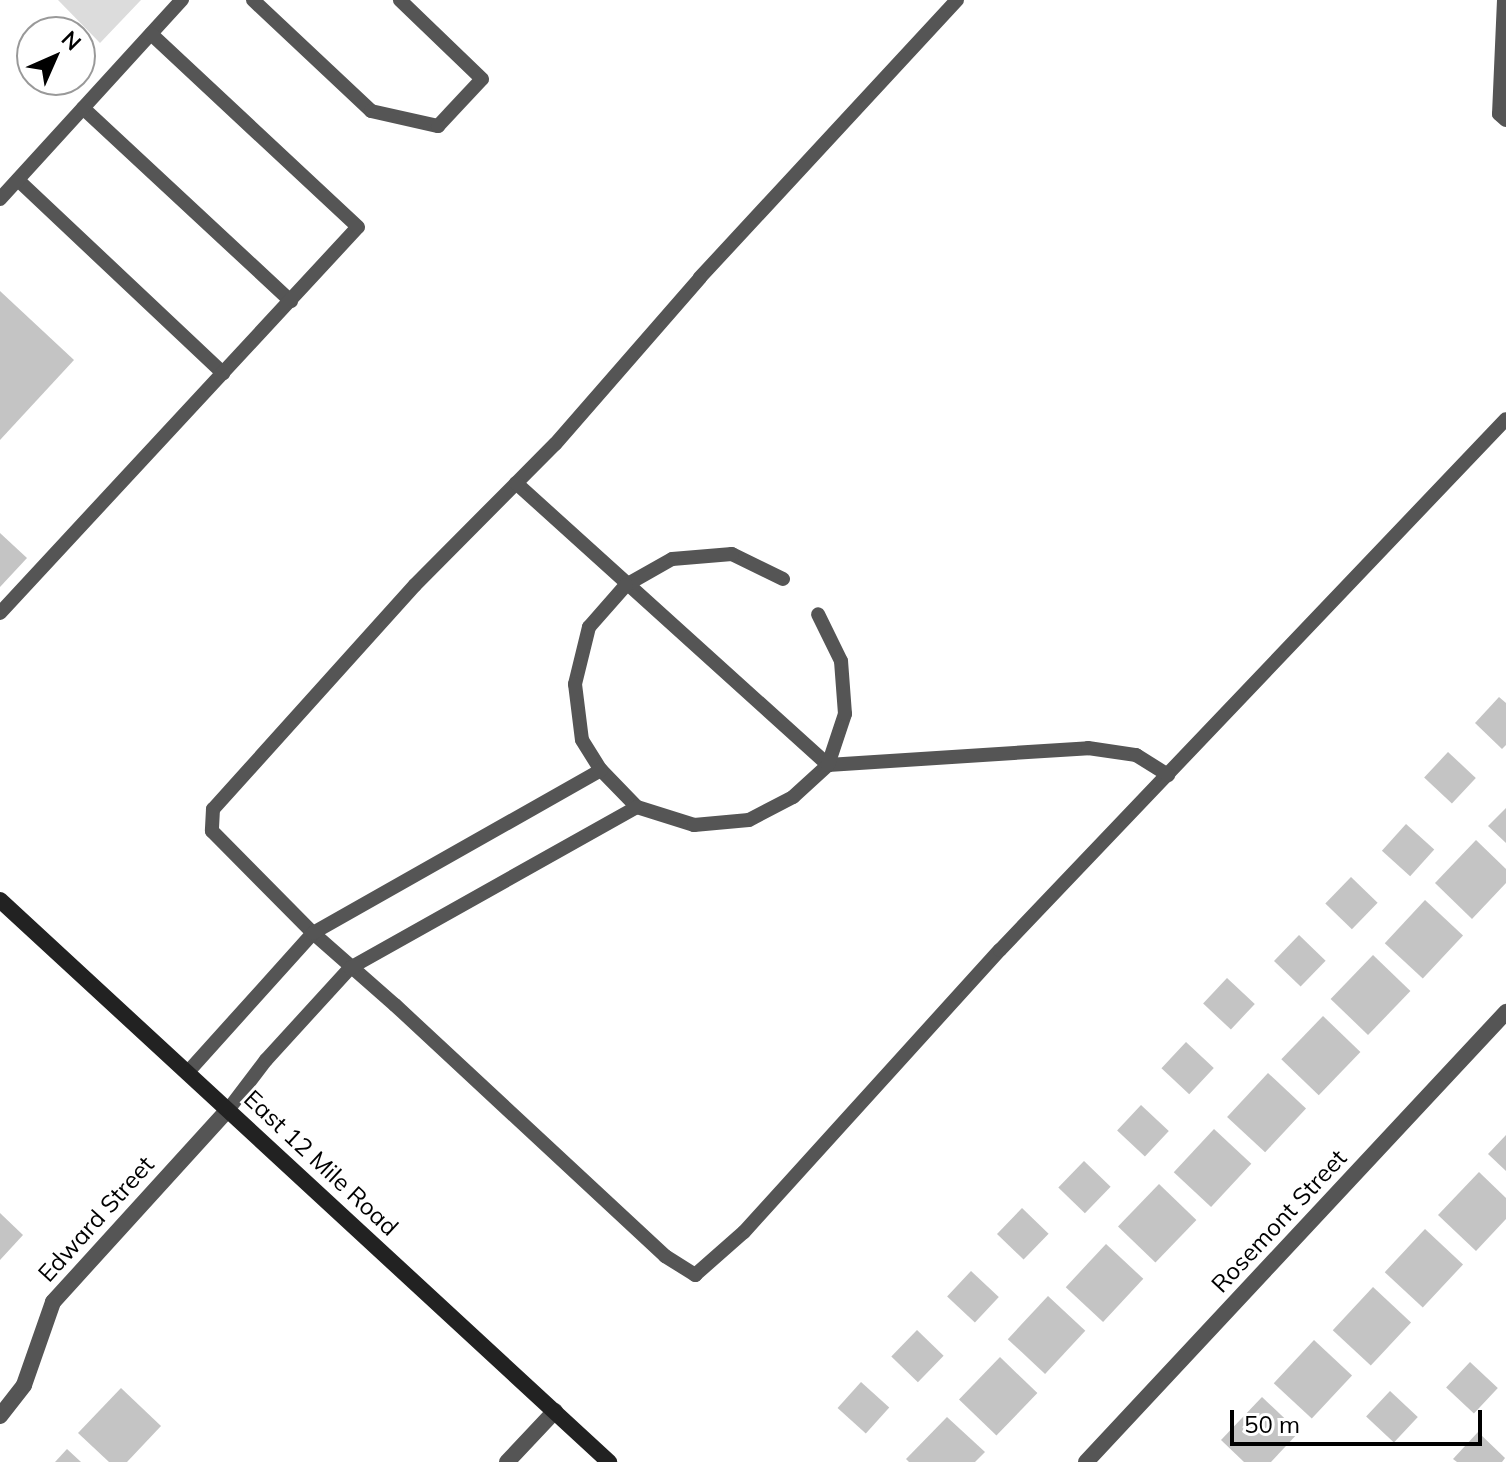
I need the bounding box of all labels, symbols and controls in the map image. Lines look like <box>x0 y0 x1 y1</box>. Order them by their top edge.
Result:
north arrow <box>16 16 96 96</box>
text: N <box>56 25 87 56</box>
street label: East 12 Mile Road <box>238 1084 404 1242</box>
street label: Rosemont Street <box>1205 1144 1353 1298</box>
street label: Edward Street <box>32 1150 160 1288</box>
scale bar <box>1234 1394 1486 1444</box>
text: 50 m <box>1244 1409 1300 1439</box>

